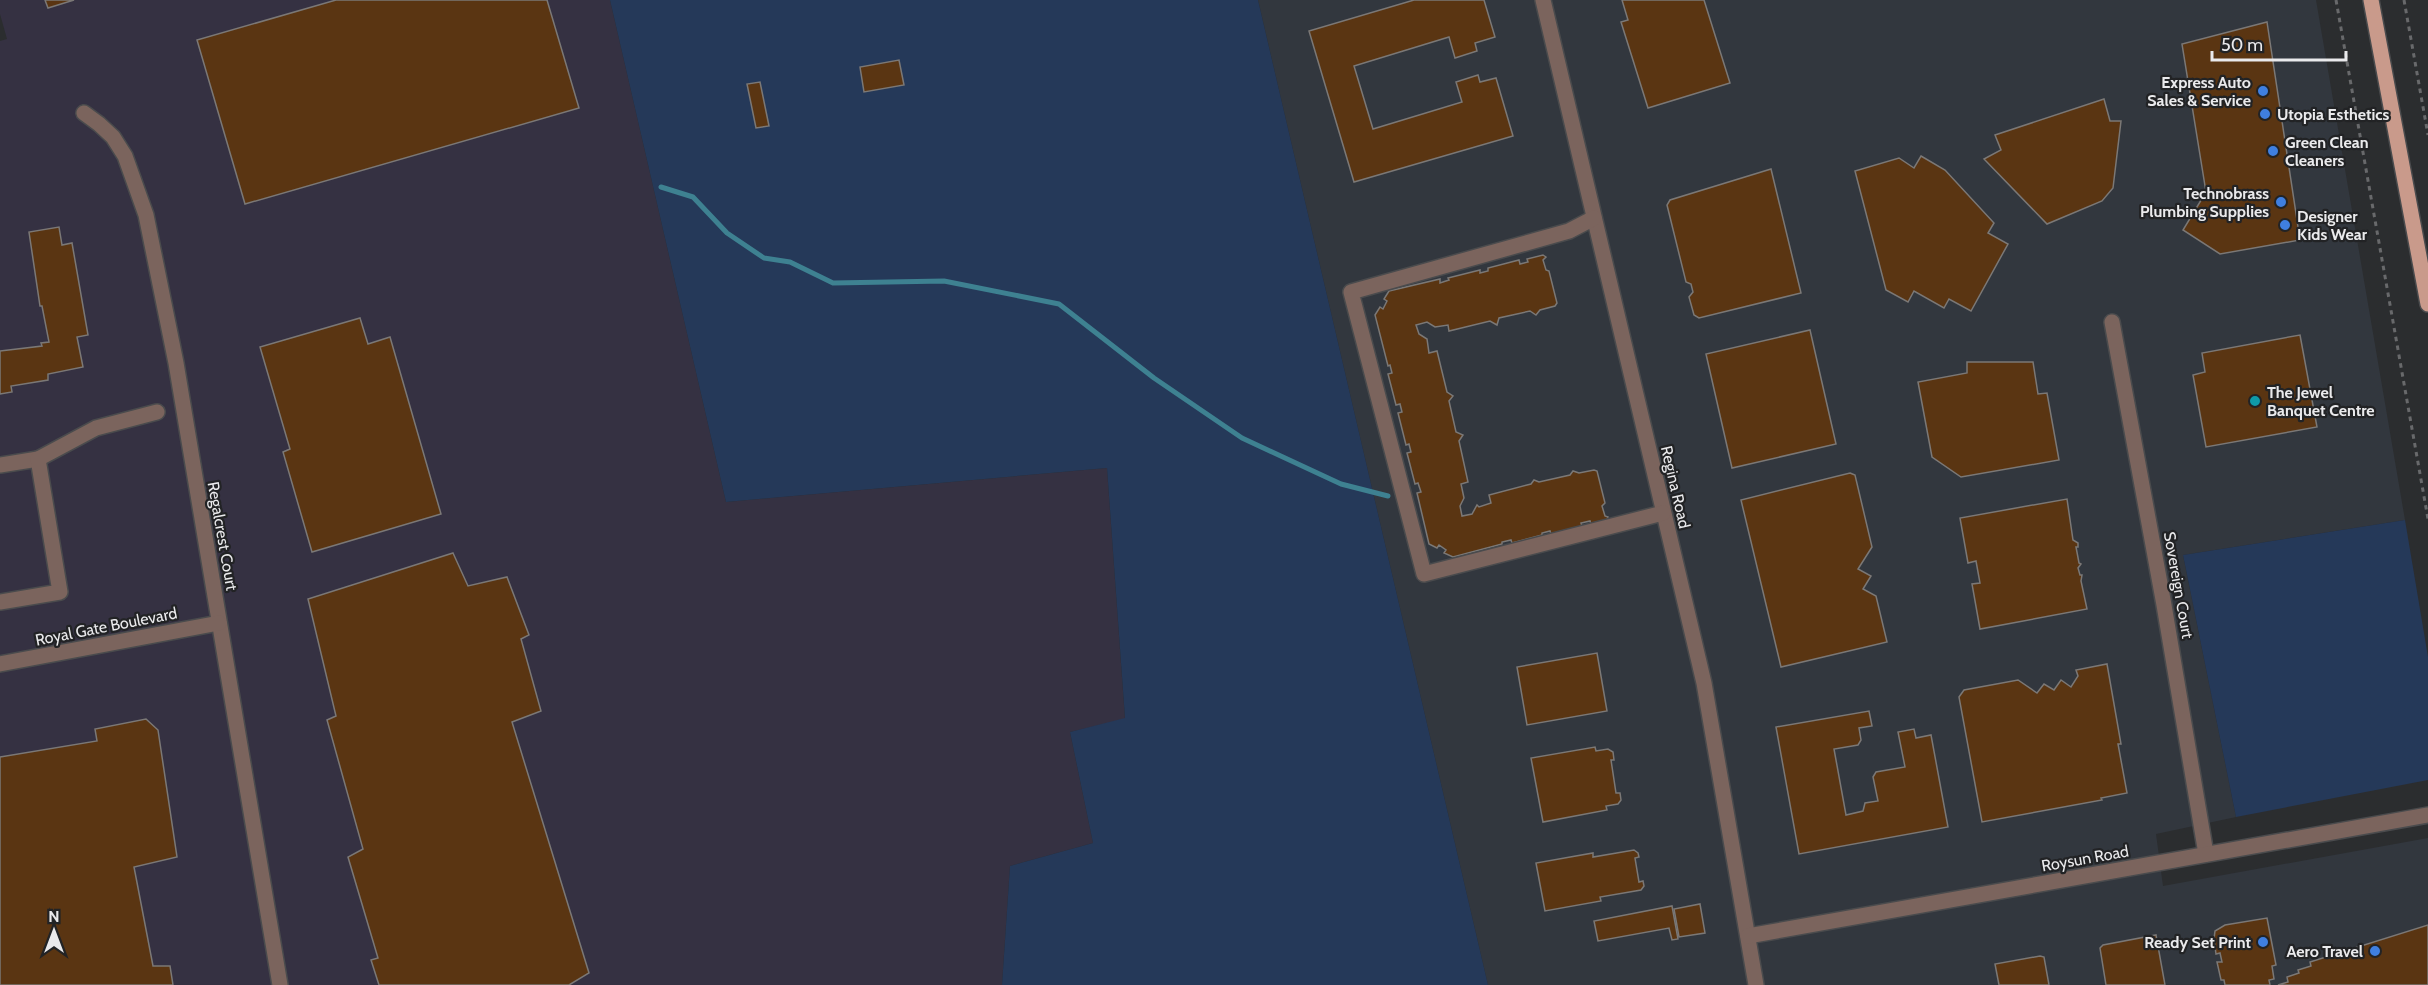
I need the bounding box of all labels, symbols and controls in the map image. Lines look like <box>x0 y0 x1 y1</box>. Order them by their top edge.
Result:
scale bar <box>2212 24 2346 62</box>
text: 50 m <box>2221 34 2263 56</box>
place label: Express Auto Sales & Service <box>2147 73 2251 110</box>
marker: Express Auto Sales & Service <box>2256 84 2270 98</box>
place label: Utopia Esthetics <box>2277 105 2390 124</box>
marker: Utopia Esthetics <box>2258 107 2272 121</box>
place label: Green Clean Cleaners <box>2285 133 2368 170</box>
marker: Green Clean Cleaners <box>2266 144 2280 158</box>
place label: Technobrass Plumbing Supplies <box>2140 184 2269 221</box>
marker: Technobrass Plumbing Supplies <box>2274 195 2288 209</box>
place label: Designer Kids Wear <box>2297 207 2368 244</box>
marker: Designer Kids Wear <box>2278 218 2292 232</box>
place label: The Jewel Banquet Centre <box>2267 383 2375 420</box>
marker: The Jewel Banquet Centre <box>2248 394 2262 408</box>
street label: Regina Road <box>1657 444 1694 530</box>
street label: Regalcrest Court <box>204 480 242 593</box>
street label: Sovereign Court <box>2160 530 2197 641</box>
street label: Royal Gate Boulevard <box>34 603 179 650</box>
street label: Roysun Road <box>2040 841 2130 876</box>
north arrow <box>24 901 84 961</box>
text: N <box>48 907 60 926</box>
place label: Ready Set Print <box>2144 933 2251 952</box>
marker: Ready Set Print <box>2256 935 2270 949</box>
place label: Aero Travel <box>2286 942 2363 961</box>
marker: Aero Travel <box>2368 944 2382 958</box>

